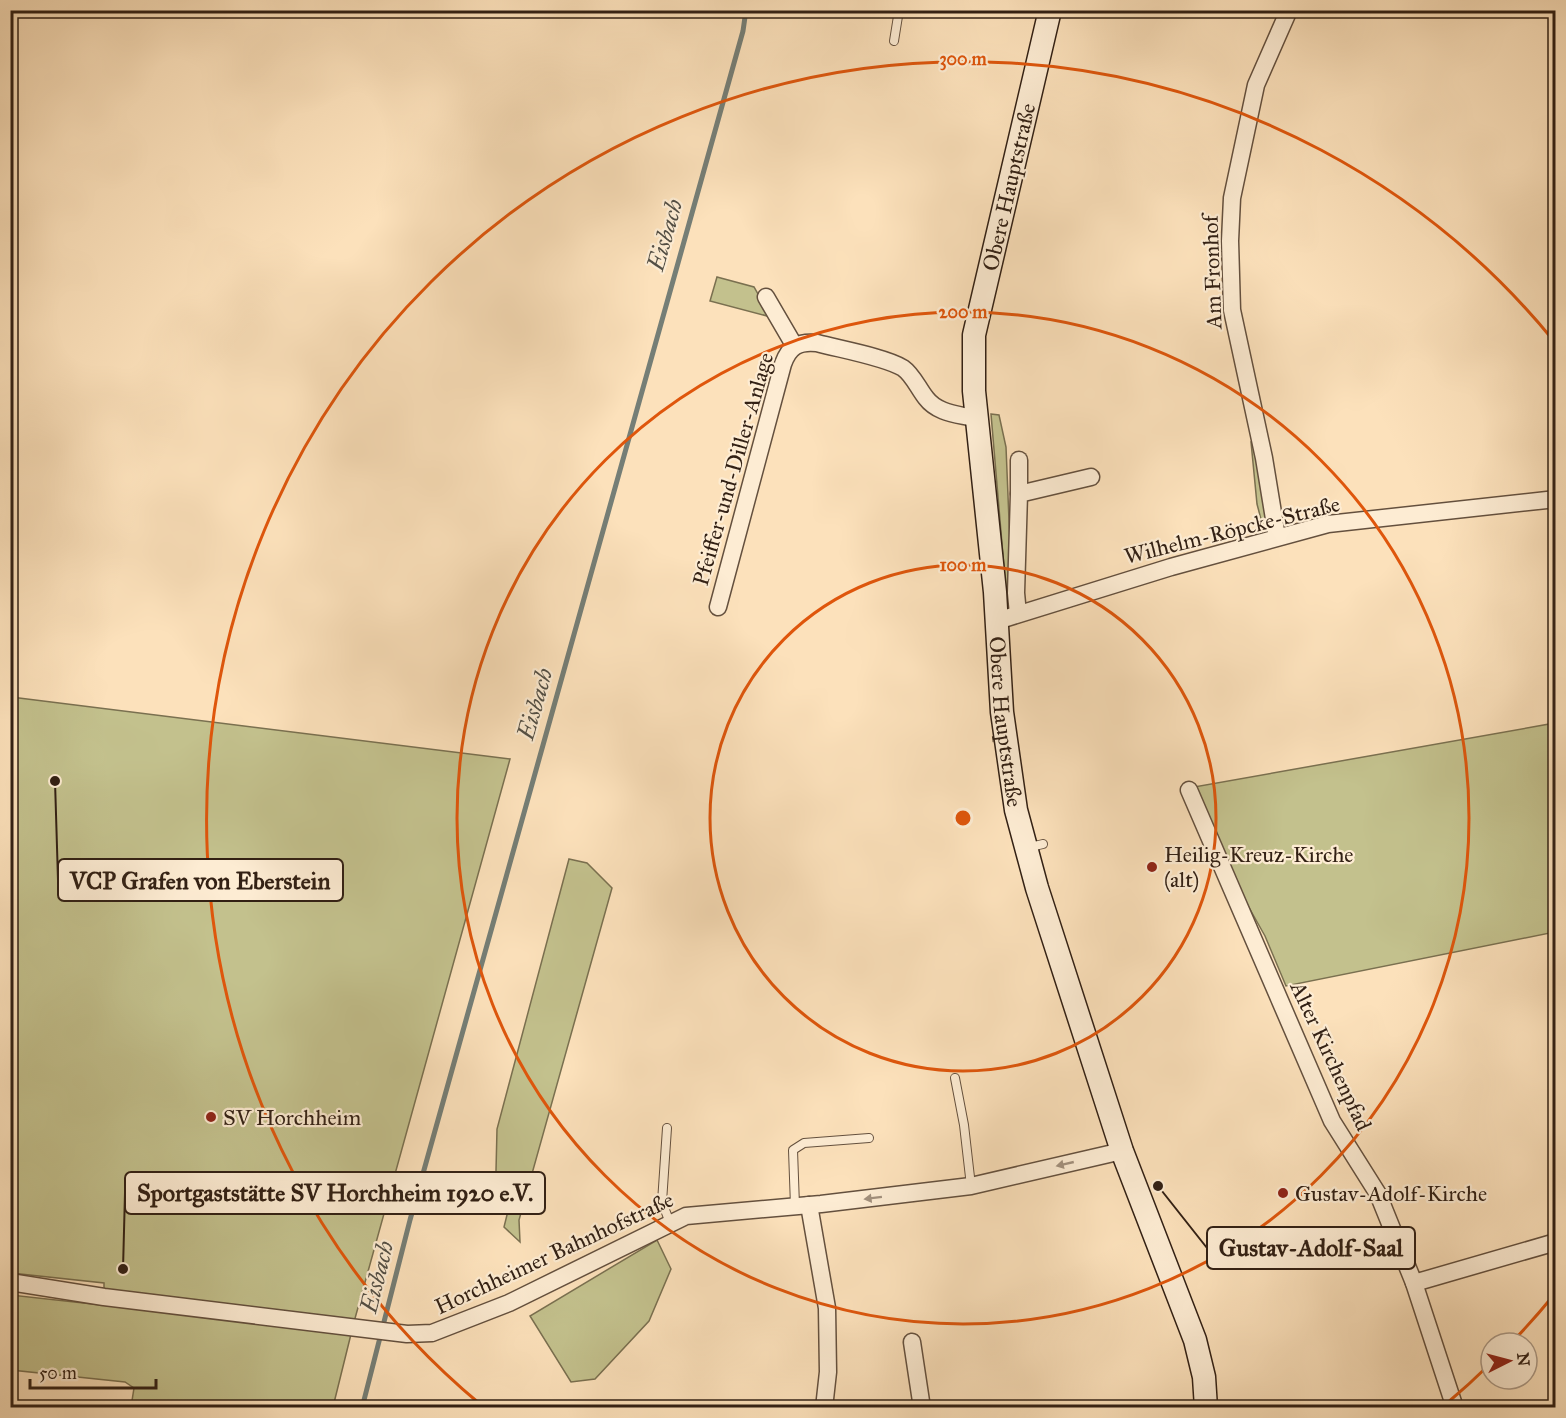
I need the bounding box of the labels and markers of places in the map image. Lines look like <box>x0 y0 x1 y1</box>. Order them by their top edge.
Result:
centre of rings <box>953 808 973 828</box>
place label: Heilig-Kreuz-Kirche (alt) <box>1164 841 1354 893</box>
callout: VCP Grafen von Eberstein <box>58 859 343 901</box>
marker: Heilig-Kreuz-Kirche (alt) <box>1145 860 1159 874</box>
place label: SV Horchheim <box>223 1104 362 1131</box>
marker: SV Horchheim <box>204 1110 218 1124</box>
callout: Sportgaststätte SV Horchheim 1920 e.V. <box>125 1172 545 1214</box>
place label: Gustav-Adolf-Kirche <box>1295 1180 1487 1207</box>
marker: Gustav-Adolf-Kirche <box>1276 1186 1290 1200</box>
callout: Gustav-Adolf-Saal <box>1207 1227 1415 1269</box>

